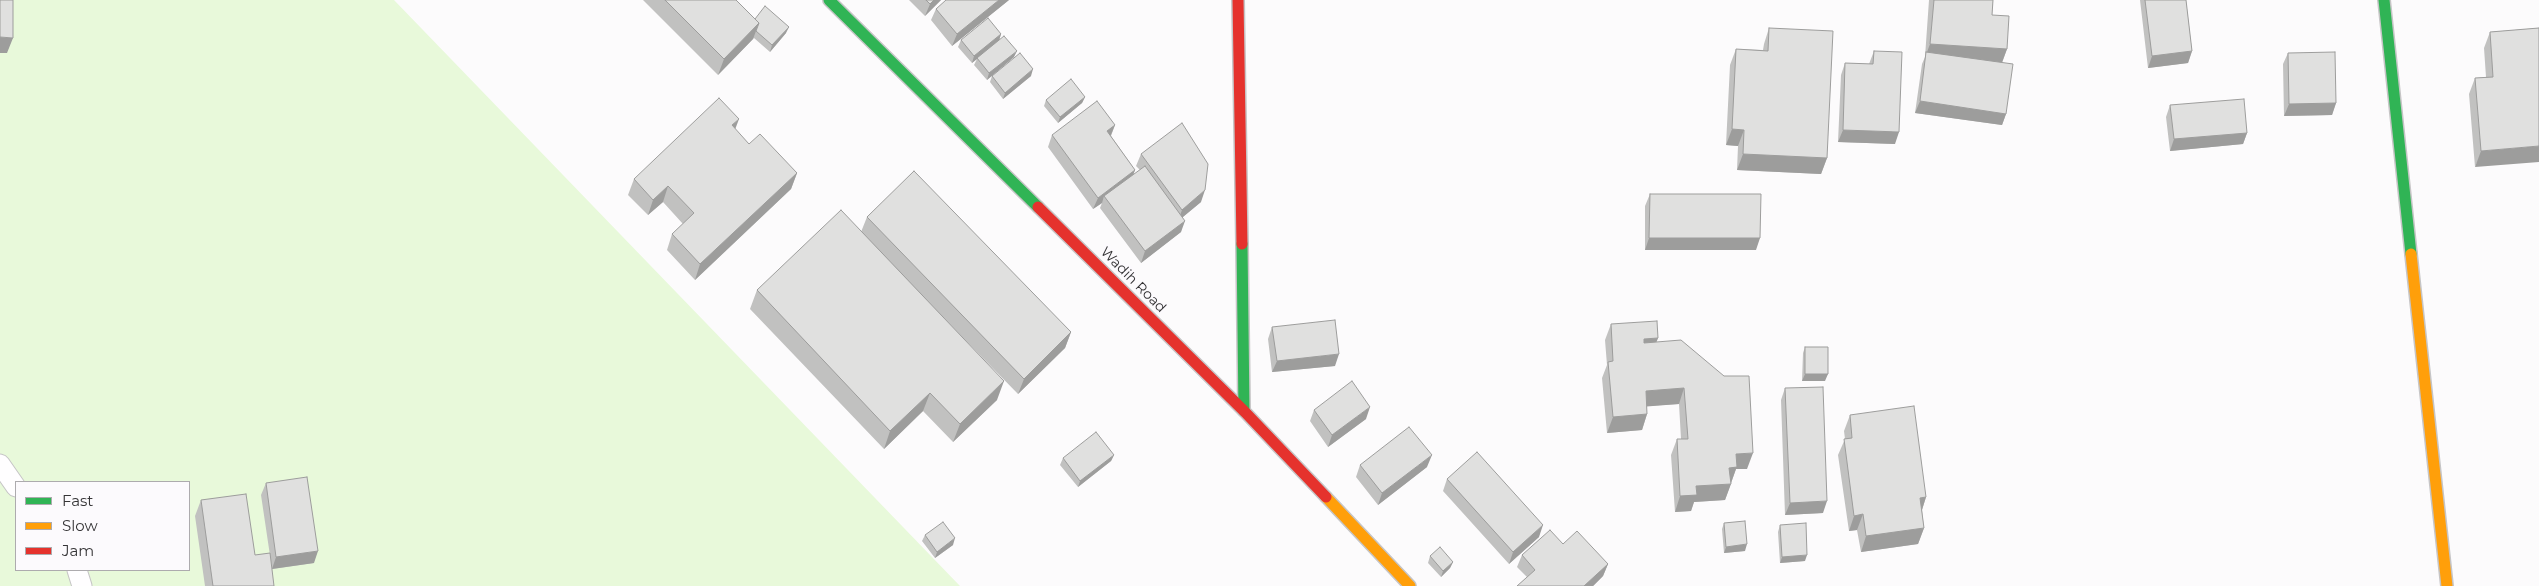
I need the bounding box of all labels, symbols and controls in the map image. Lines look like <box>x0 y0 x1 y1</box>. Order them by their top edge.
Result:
street label: Wadih Road <box>1097 244 1169 316</box>
legend <box>15 481 190 571</box>
text: Fast <box>62 491 93 510</box>
text: Slow <box>62 516 98 535</box>
text: Jam <box>62 541 94 560</box>

